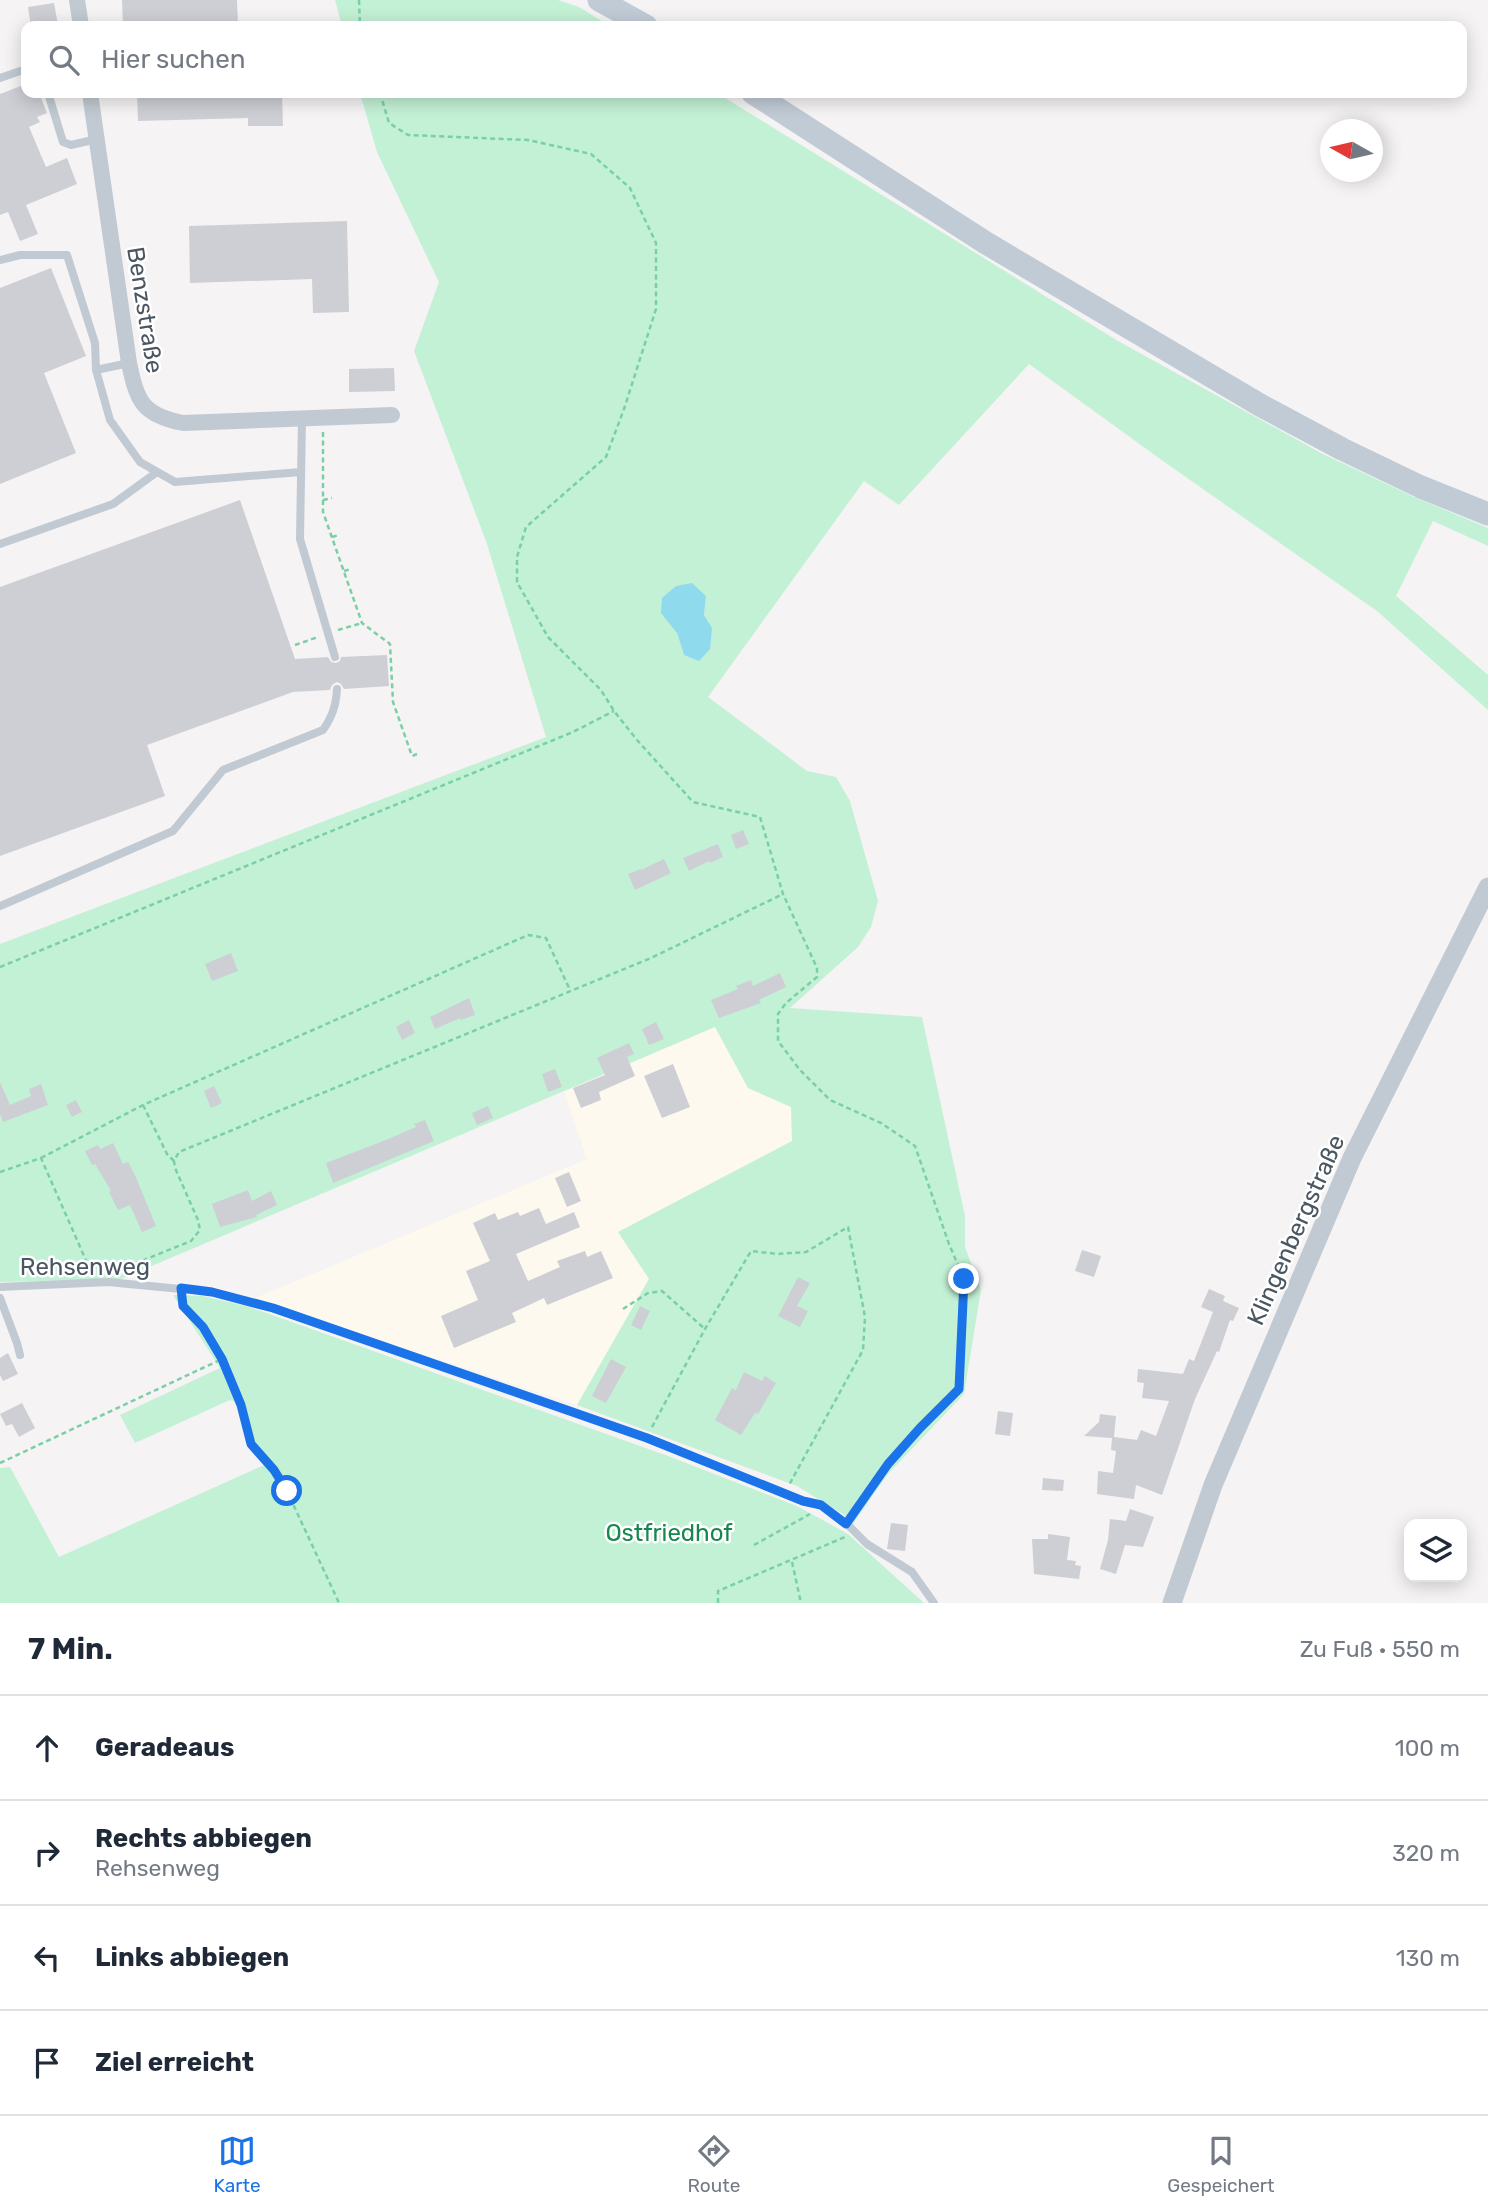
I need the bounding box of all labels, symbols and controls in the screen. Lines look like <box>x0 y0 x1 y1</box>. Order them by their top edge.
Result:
search box <box>21 21 1467 98</box>
icon: search <box>45 41 83 79</box>
text: Hier suchen <box>101 44 246 75</box>
north arrow <box>1320 119 1383 182</box>
street label: Benzstraße <box>121 245 169 375</box>
street label: Klingenbergstraße <box>1241 1131 1351 1329</box>
street label: Rehsenweg <box>20 1253 150 1281</box>
route end <box>948 1263 979 1294</box>
route start <box>271 1475 302 1506</box>
park label: Ostfriedhof <box>605 1519 733 1547</box>
map controls <box>1404 1519 1467 1582</box>
button: layers <box>1404 1519 1467 1582</box>
text: 7 Min. <box>28 1631 113 1667</box>
text: Zu Fuß · 550 m <box>1300 1635 1460 1663</box>
icon: ahead <box>28 1729 66 1767</box>
text: Geradeaus <box>95 1732 234 1763</box>
text: 100 m <box>1395 1734 1460 1762</box>
text: Rechts abbiegen <box>95 1823 312 1854</box>
icon: right <box>28 1834 66 1872</box>
text: 320 m <box>1392 1839 1460 1867</box>
text: Rehsenweg <box>95 1854 220 1882</box>
icon: left <box>28 1939 66 1977</box>
text: Links abbiegen <box>95 1942 289 1973</box>
text: 130 m <box>1396 1944 1460 1972</box>
icon: arrive <box>28 2044 66 2082</box>
text: Ziel erreicht <box>95 2047 254 2078</box>
tab: Karte <box>213 2132 261 2197</box>
tab: Route <box>688 2132 740 2197</box>
tab: Gespeichert <box>1167 2132 1274 2197</box>

